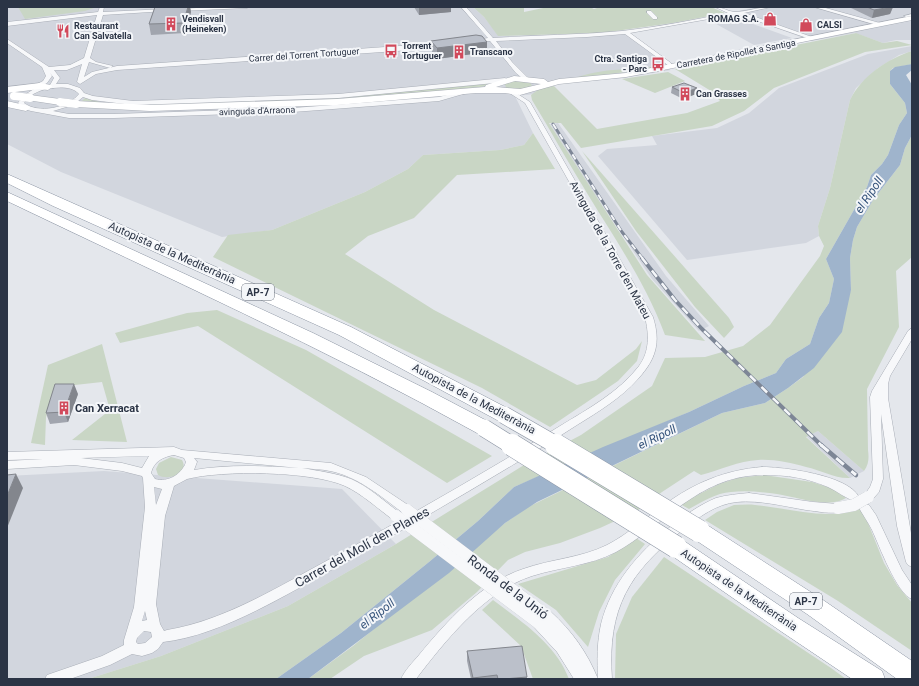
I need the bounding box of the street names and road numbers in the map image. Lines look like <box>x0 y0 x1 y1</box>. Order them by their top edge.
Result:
street label: Carretera de Ripollet a Santiga <box>676 38 796 70</box>
street label: Carrer del Torrent Tortuguer <box>248 46 360 64</box>
street label: avinguda d'Arraona <box>219 105 295 117</box>
street label: Avinguda de la Torre d'en Mateu <box>567 179 653 321</box>
street label: Autopista de la Mediterrània <box>106 219 238 287</box>
road number: AP-7 <box>242 284 274 300</box>
street label: Autopista de la Mediterrània <box>410 361 538 437</box>
street label: Carrer del Molí den Planes <box>292 504 432 590</box>
street label: Autopista de la Mediterrània <box>678 546 800 634</box>
street label: Ronda de la Unió <box>465 552 551 622</box>
road number: AP-7 <box>790 593 822 609</box>

